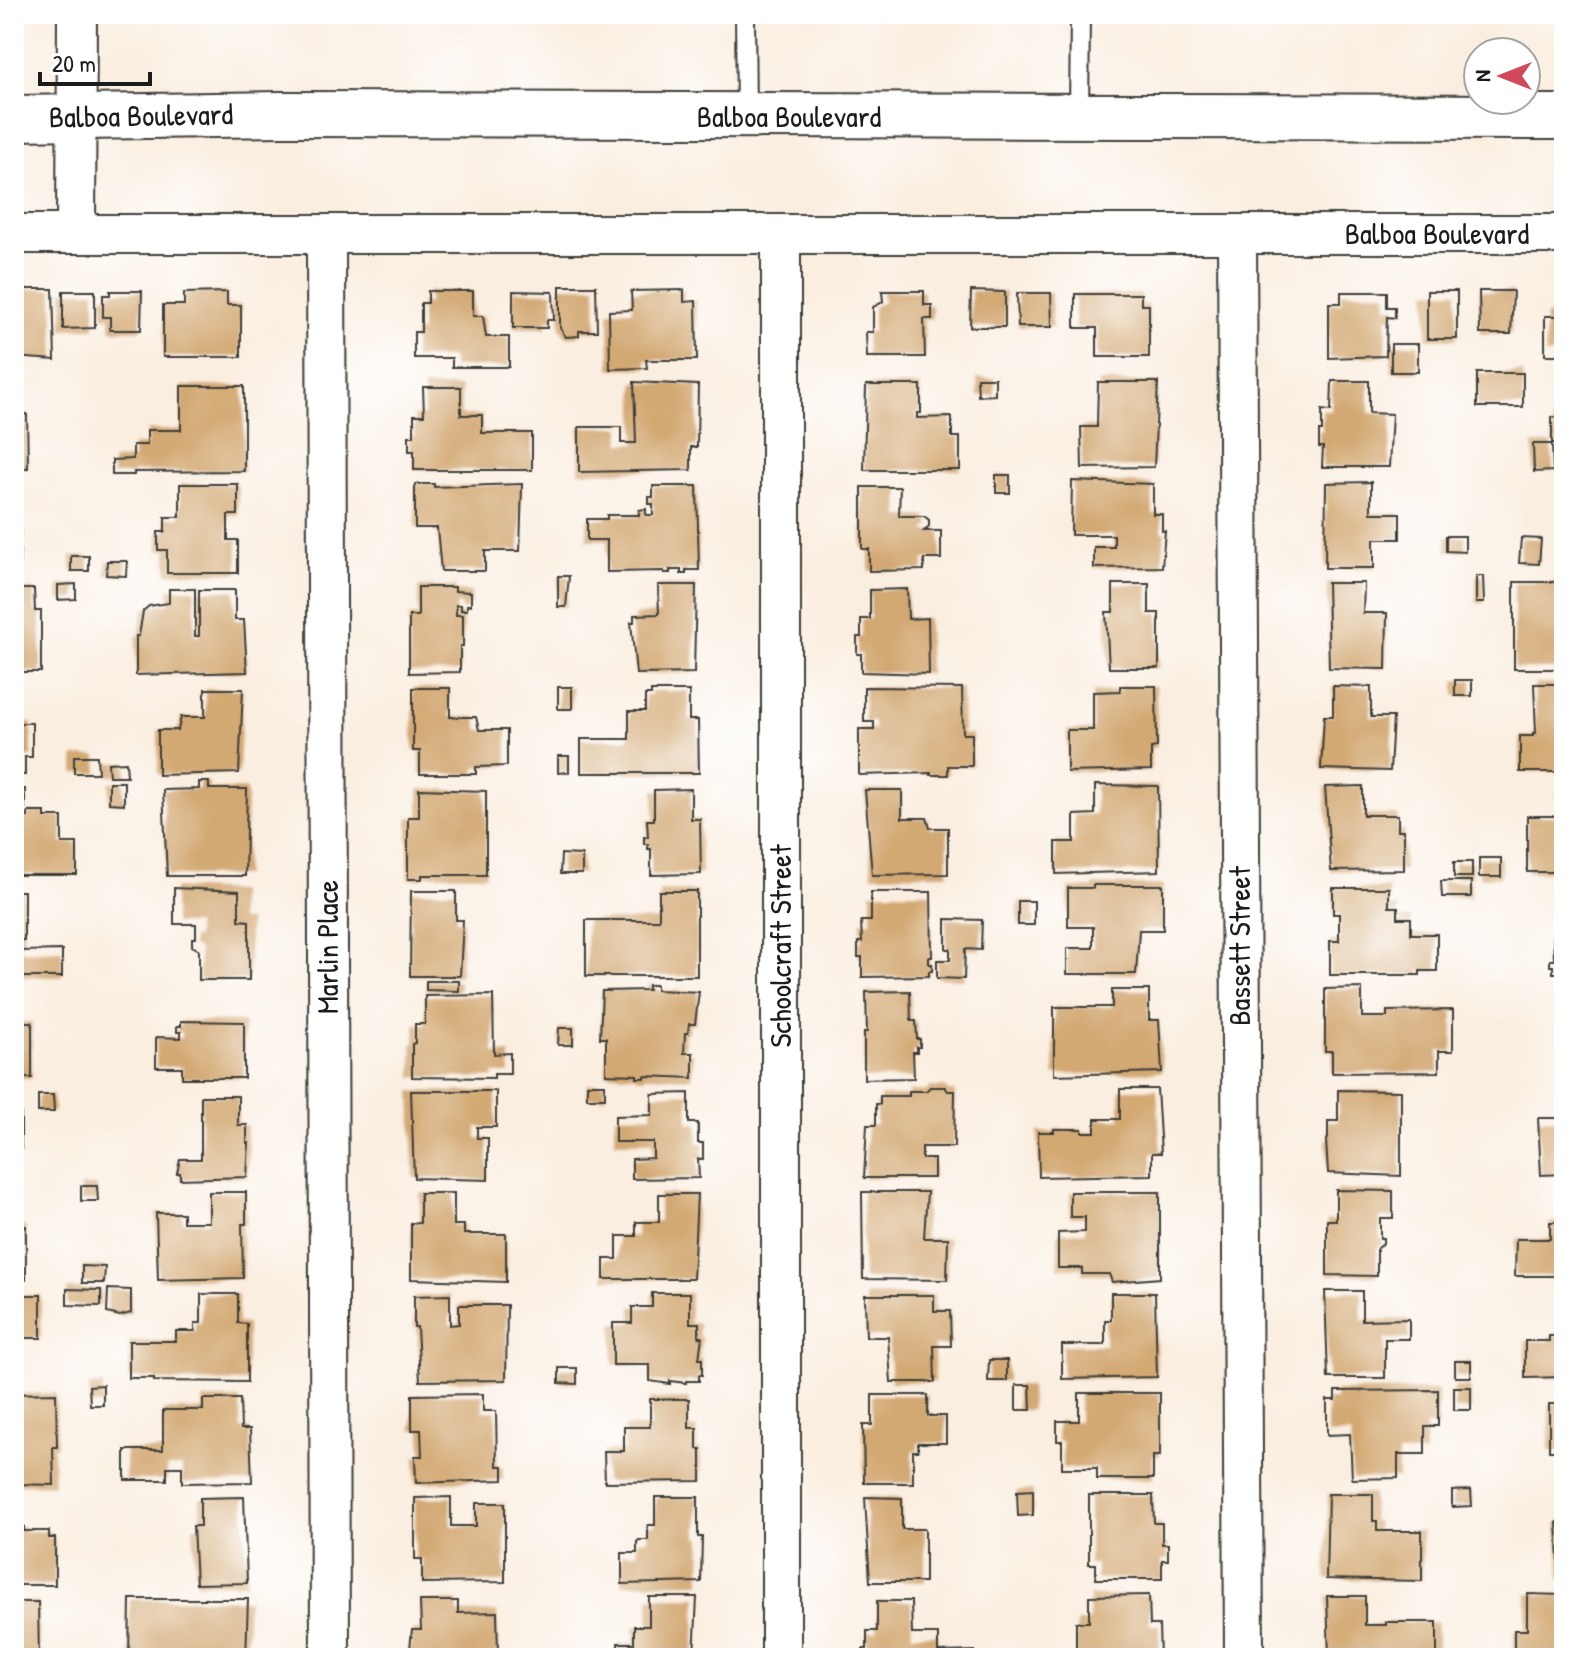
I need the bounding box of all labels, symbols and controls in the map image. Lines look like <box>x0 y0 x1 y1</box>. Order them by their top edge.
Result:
scale bar <box>40 36 150 86</box>
north arrow <box>1462 36 1542 116</box>
text: 20 m <box>52 47 96 79</box>
text: N <box>1467 70 1497 82</box>
street label: Balboa Boulevard <box>48 93 234 137</box>
street label: Balboa Boulevard <box>697 96 881 136</box>
street label: Balboa Boulevard <box>1345 213 1529 253</box>
street label: Schoolcraft Street <box>760 844 800 1047</box>
street label: Bassett Street <box>1219 866 1259 1026</box>
street label: Marlin Place <box>307 880 347 1014</box>

